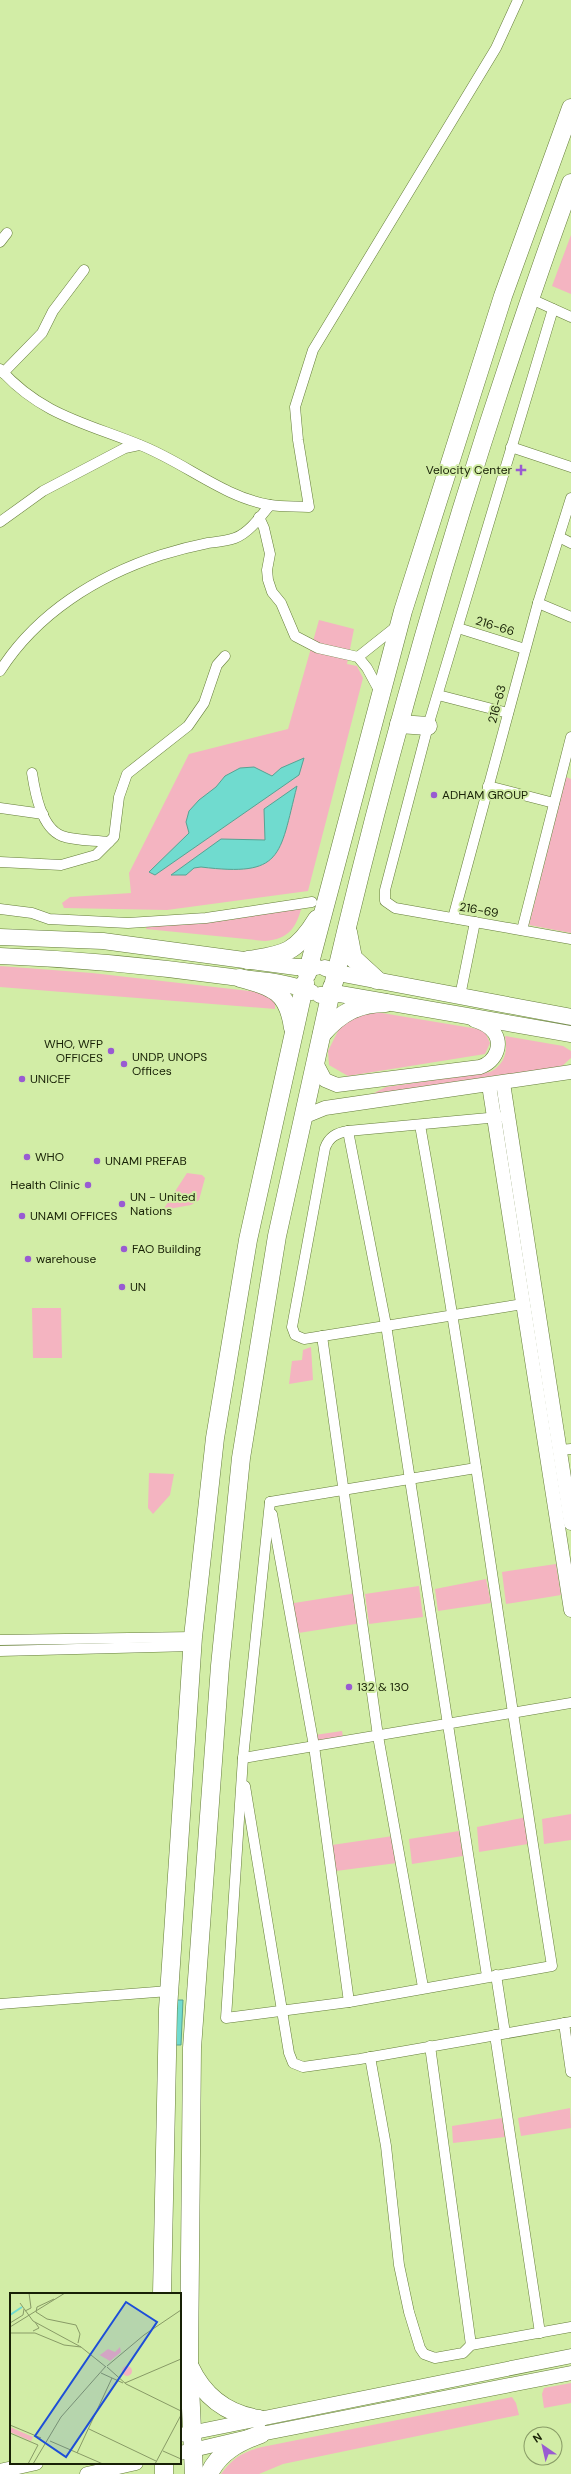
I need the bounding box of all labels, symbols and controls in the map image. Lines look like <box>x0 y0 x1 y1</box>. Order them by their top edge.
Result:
place label: Velocity Center <box>426 462 513 478</box>
marker: Velocity Center <box>515 464 527 476</box>
street label: 216-66 <box>474 613 516 639</box>
street label: 216-63 <box>484 683 510 725</box>
place label: ADHAM GROUP <box>442 787 528 803</box>
marker: ADHAM GROUP <box>429 790 439 800</box>
street label: 216-69 <box>458 899 500 921</box>
place label: WHO, WFP OFFICES <box>44 1036 103 1066</box>
marker: WHO, WFP OFFICES <box>106 1046 116 1056</box>
place label: UNDP, UNOPS Offices <box>132 1049 207 1079</box>
marker: UNDP, UNOPS Offices <box>119 1059 129 1069</box>
place label: UNICEF <box>30 1071 71 1087</box>
marker: UNICEF <box>17 1074 27 1084</box>
place label: WHO <box>35 1149 64 1165</box>
marker: WHO <box>22 1152 32 1162</box>
place label: UNAMI PREFAB <box>105 1153 187 1169</box>
marker: UNAMI PREFAB <box>92 1156 102 1166</box>
place label: Health Clinic <box>10 1177 80 1193</box>
marker: Health Clinic <box>83 1180 93 1190</box>
place label: UN - United Nations <box>130 1189 196 1219</box>
marker: UN - United Nations <box>117 1199 127 1209</box>
place label: UNAMI OFFICES <box>30 1208 118 1224</box>
marker: UNAMI OFFICES <box>17 1211 27 1221</box>
place label: FAO Building <box>132 1241 201 1257</box>
marker: FAO Building <box>119 1244 129 1254</box>
place label: warehouse <box>36 1251 96 1267</box>
marker: warehouse <box>23 1254 33 1264</box>
place label: UN <box>130 1279 146 1295</box>
marker: UN <box>117 1282 127 1292</box>
place label: 132 & 130 <box>357 1679 409 1695</box>
marker: 132 & 130 <box>344 1682 354 1692</box>
inset map <box>10 2293 181 2464</box>
north arrow <box>523 2426 563 2466</box>
text: N <box>530 2430 545 2446</box>

